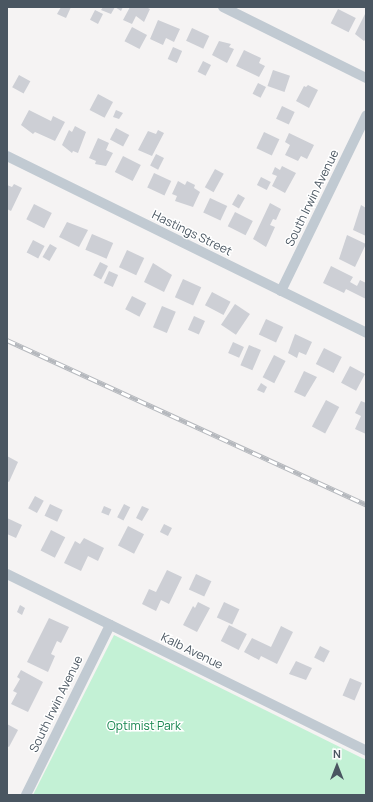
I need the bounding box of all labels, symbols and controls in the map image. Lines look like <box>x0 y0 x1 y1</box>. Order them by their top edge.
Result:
street label: South Irwin Avenue <box>282 147 342 249</box>
street label: Hastings Street <box>150 207 234 259</box>
street label: Kalb Avenue <box>159 630 225 672</box>
street label: South Irwin Avenue <box>26 653 86 755</box>
park label: Optimist Park <box>107 719 181 733</box>
north arrow <box>317 746 357 786</box>
text: N <box>333 746 341 761</box>

